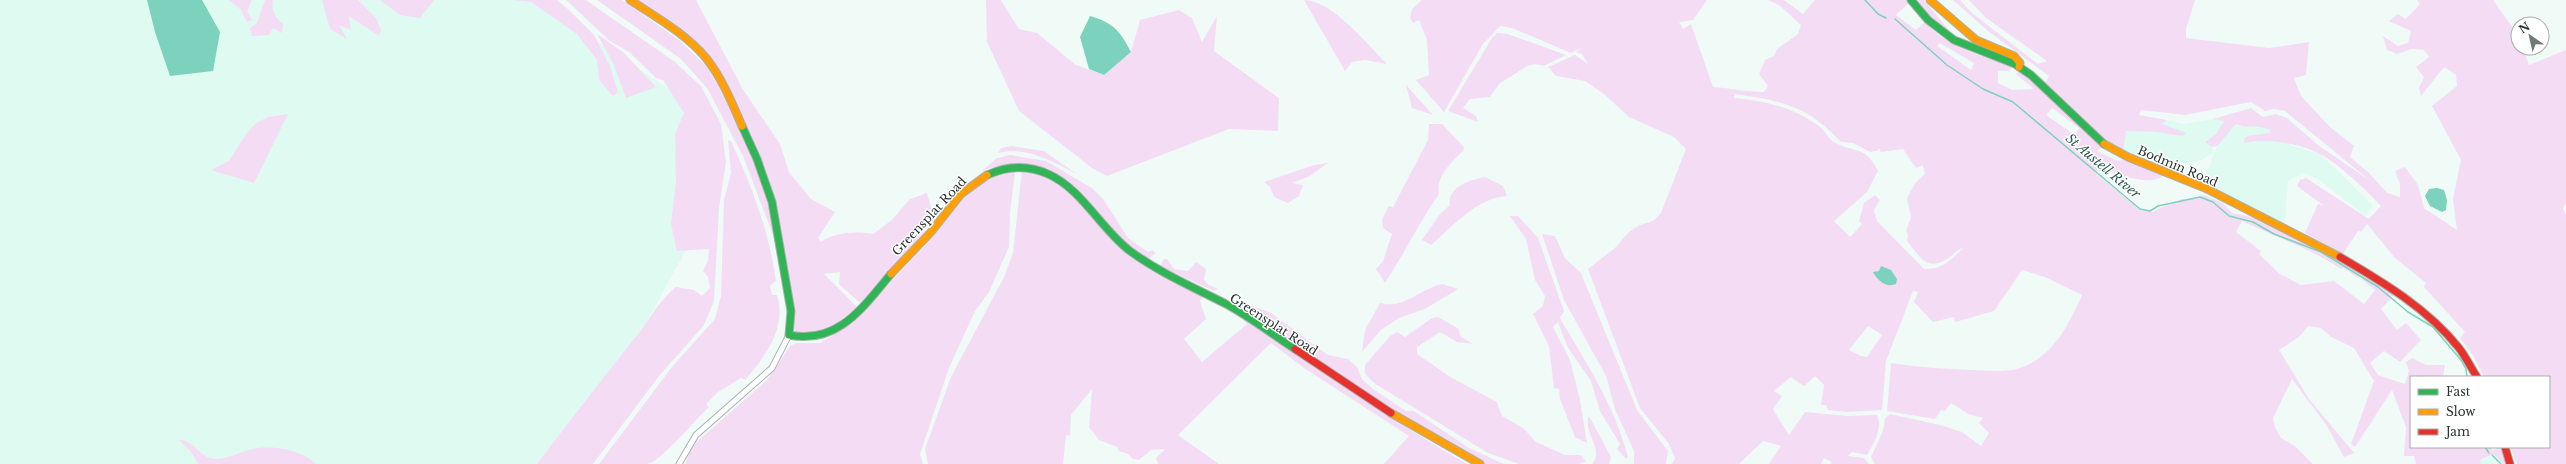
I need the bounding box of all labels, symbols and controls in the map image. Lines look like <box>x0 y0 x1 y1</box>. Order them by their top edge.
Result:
north arrow <box>2510 16 2550 56</box>
text: N <box>2516 19 2533 36</box>
water label: St Austell River <box>2062 130 2145 203</box>
street label: Bodmin Road <box>2136 142 2220 190</box>
street label: Greensplat Road <box>889 174 969 258</box>
street label: Greensplat Road <box>1227 290 1321 358</box>
legend <box>2410 376 2550 448</box>
text: Fast <box>2446 384 2471 399</box>
text: Slow <box>2446 404 2476 419</box>
text: Jam <box>2444 424 2470 439</box>

